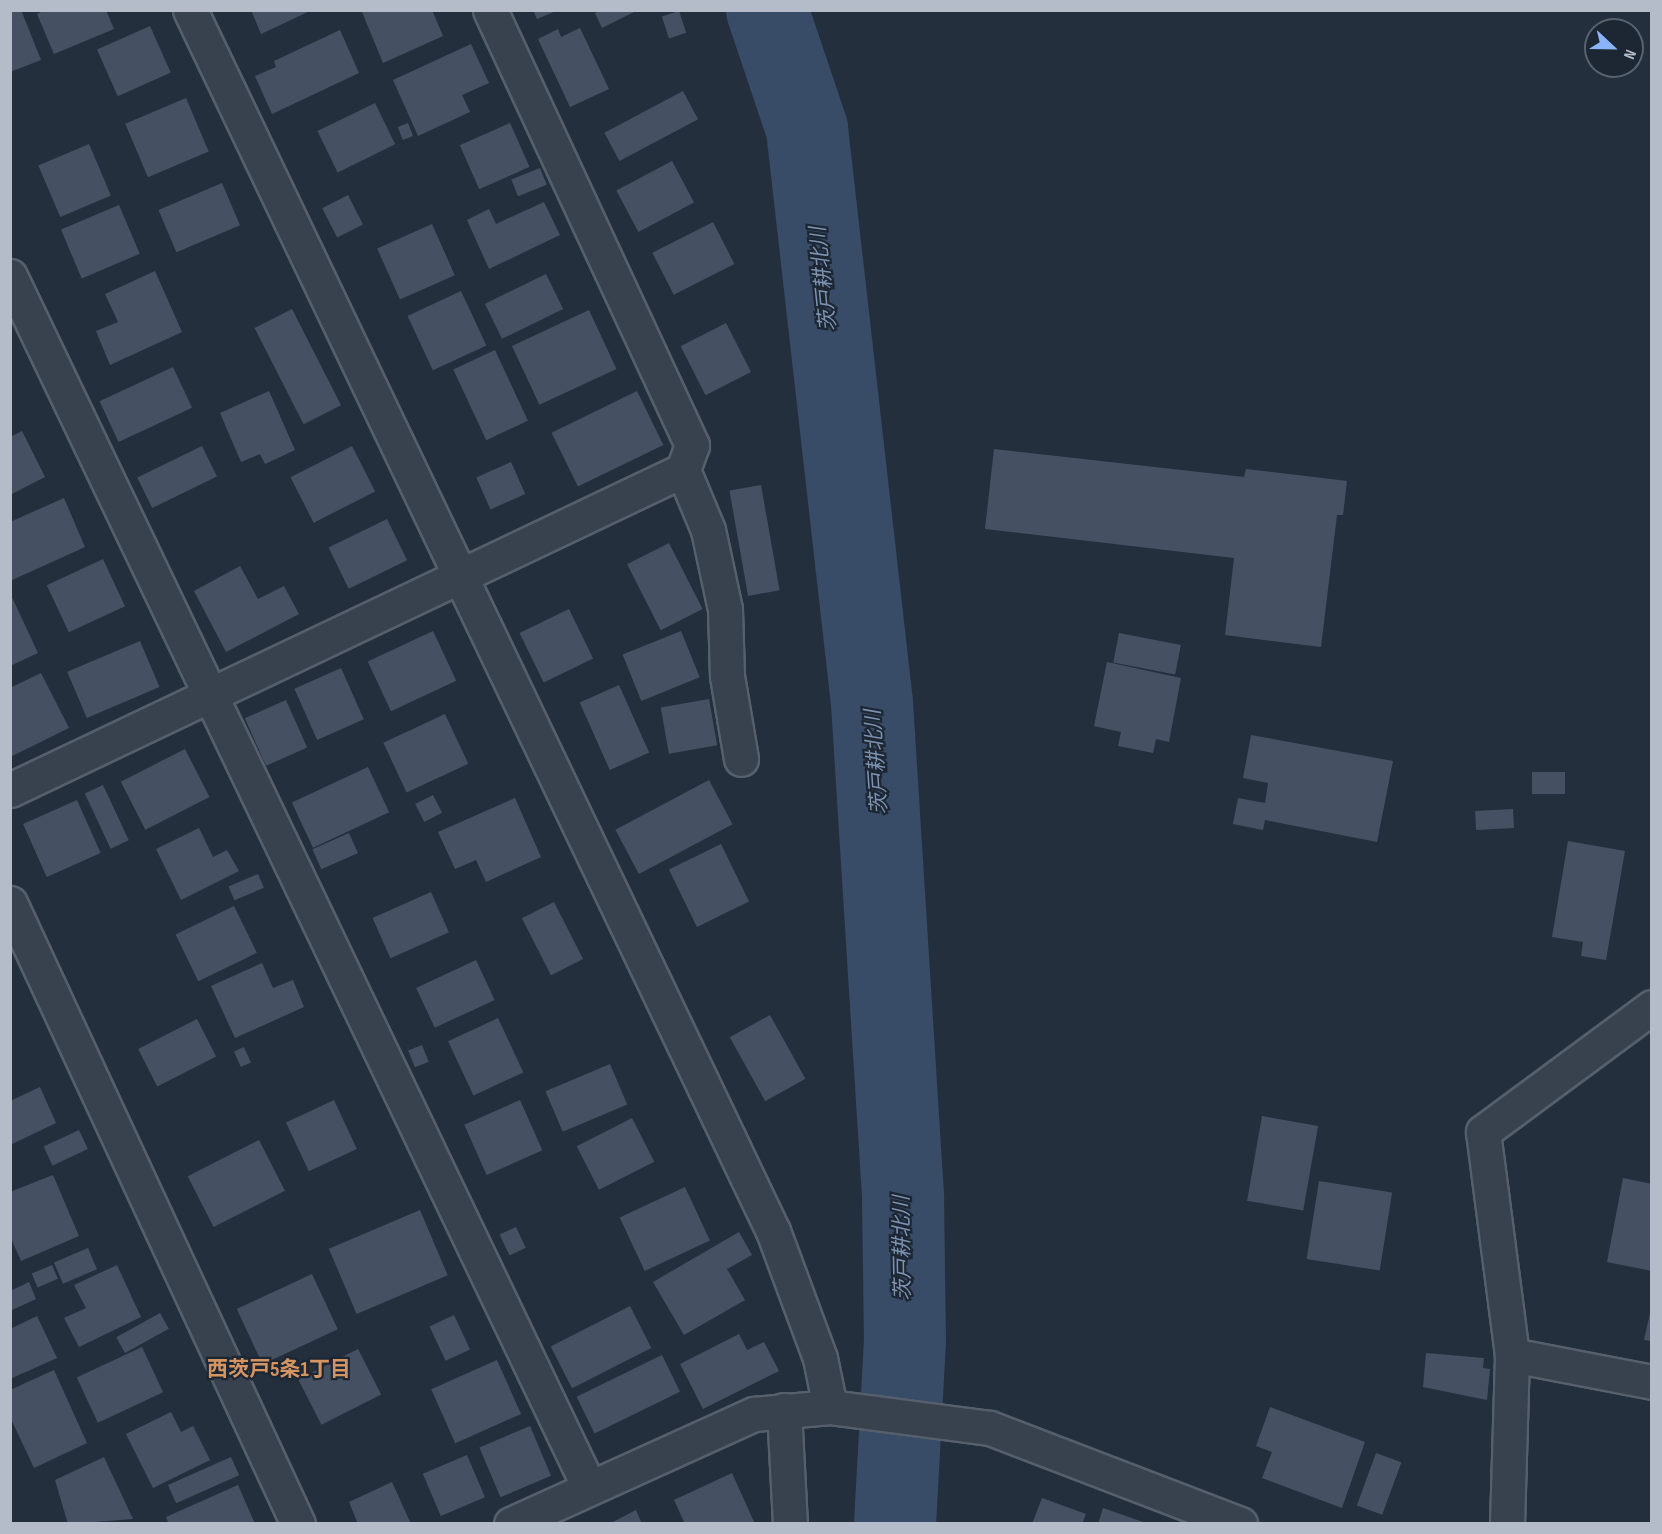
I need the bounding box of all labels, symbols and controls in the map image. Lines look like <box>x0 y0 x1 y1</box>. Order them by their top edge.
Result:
north arrow <box>1584 18 1644 78</box>
text: N <box>1619 47 1640 62</box>
water label: 茨戸耕北川 <box>806 225 842 333</box>
water label: 茨戸耕北川 <box>861 709 893 815</box>
water label: 茨戸耕北川 <box>889 1195 917 1301</box>
district label: 西茨戸5条1丁目 <box>207 1357 351 1383</box>

